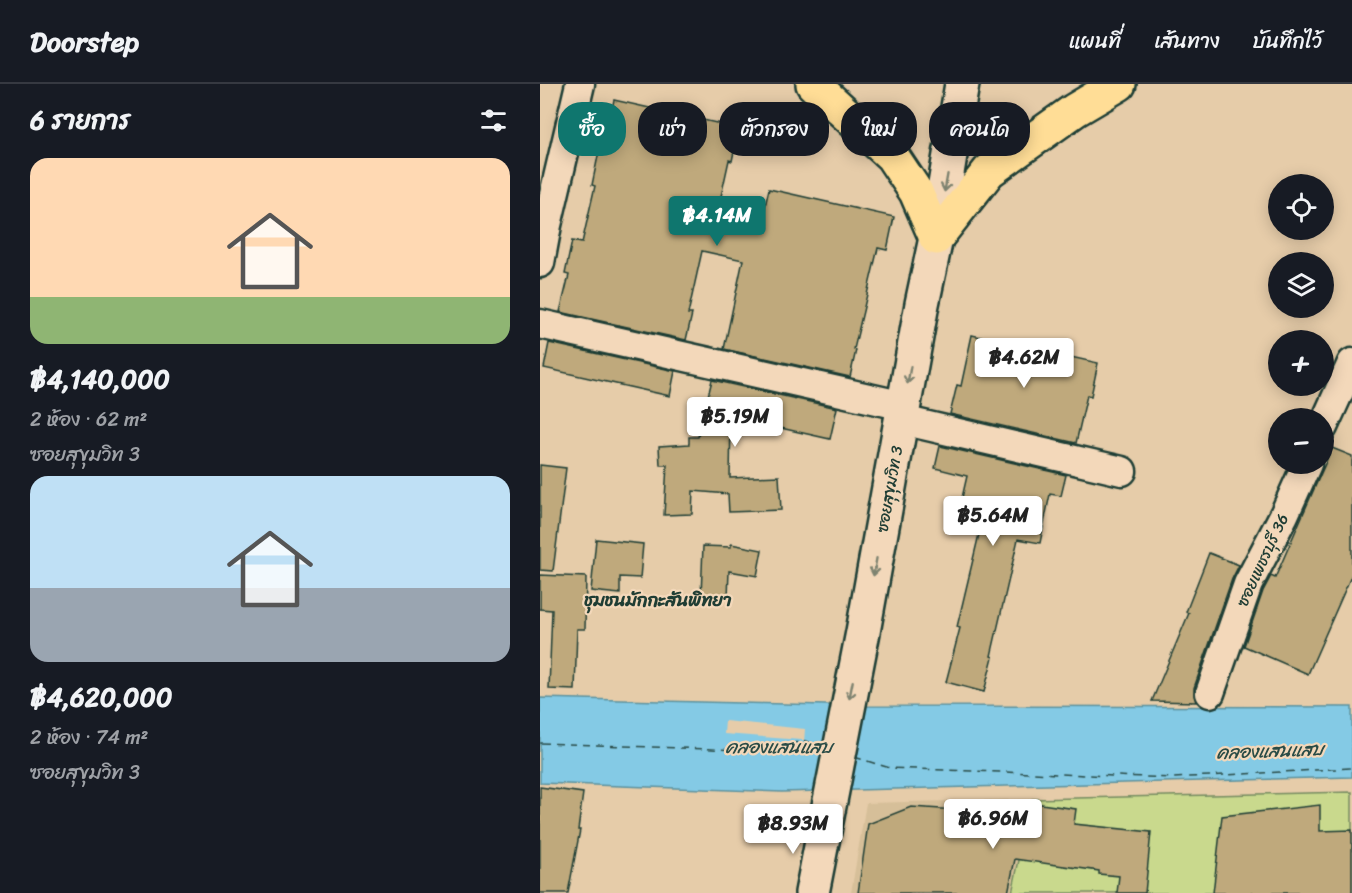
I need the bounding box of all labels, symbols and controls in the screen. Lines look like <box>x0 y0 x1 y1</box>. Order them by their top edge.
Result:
text: Doorstep <box>30 17 139 66</box>
text: แผนที่ <box>1069 22 1121 60</box>
text: เส้นทาง <box>1154 22 1220 60</box>
text: บันทึกไว้ <box>1253 22 1322 60</box>
text: 6 รายการ <box>30 97 130 143</box>
chip: ซื้อ <box>558 102 626 156</box>
chip: เช่า <box>638 102 707 156</box>
chip: ตัวกรอง <box>719 102 829 156</box>
chip: ใหม่ <box>841 102 917 156</box>
chip: คอนโด <box>929 102 1030 156</box>
icon: filters <box>477 104 510 137</box>
one-way arrow <box>940 173 951 192</box>
map controls <box>1268 174 1334 474</box>
button: locate <box>1268 174 1334 240</box>
pin: ฿4.14M <box>668 196 766 247</box>
icon: home <box>216 197 324 305</box>
text: ฿4.14M <box>683 198 751 233</box>
button: layers <box>1268 252 1334 318</box>
button: + <box>1268 330 1334 396</box>
pin: ฿4.62M <box>975 338 1073 389</box>
text: ฿4.62M <box>989 340 1059 375</box>
text: ฿4,140,000 <box>30 356 170 402</box>
one-way arrow <box>904 364 915 384</box>
pin: ฿5.19M <box>686 397 784 448</box>
text: ฿5.19M <box>701 399 769 434</box>
text: 2 ห้อง · 62 m² <box>30 402 147 437</box>
button: − <box>1268 408 1334 474</box>
text: ซอยสุขุมวิท 3 <box>30 437 140 472</box>
street label: ซอยสุขุมวิท 3 <box>868 443 911 535</box>
pin: ฿5.64M <box>944 496 1042 547</box>
text: ฿5.64M <box>957 498 1029 533</box>
street label: ซอยเพชรบุรี 36 <box>1228 509 1297 612</box>
icon: home <box>216 515 324 623</box>
one-way arrow <box>869 556 880 576</box>
district label: ชุมชนมักกะสันพิทยา <box>584 584 732 616</box>
text: ฿4,620,000 <box>30 674 172 720</box>
one-way arrow <box>845 679 856 699</box>
text: 2 ห้อง · 74 m² <box>30 720 148 755</box>
water label: คลองแสนแสบ <box>725 731 835 763</box>
water label: คลองแสนแสบ <box>1216 733 1327 769</box>
text: ซอยสุขุมวิท 3 <box>30 755 140 790</box>
pin: ฿6.96M <box>944 799 1042 850</box>
text: ฿6.96M <box>958 801 1028 836</box>
pin: ฿8.93M <box>744 804 842 855</box>
text: ฿8.93M <box>758 806 828 841</box>

